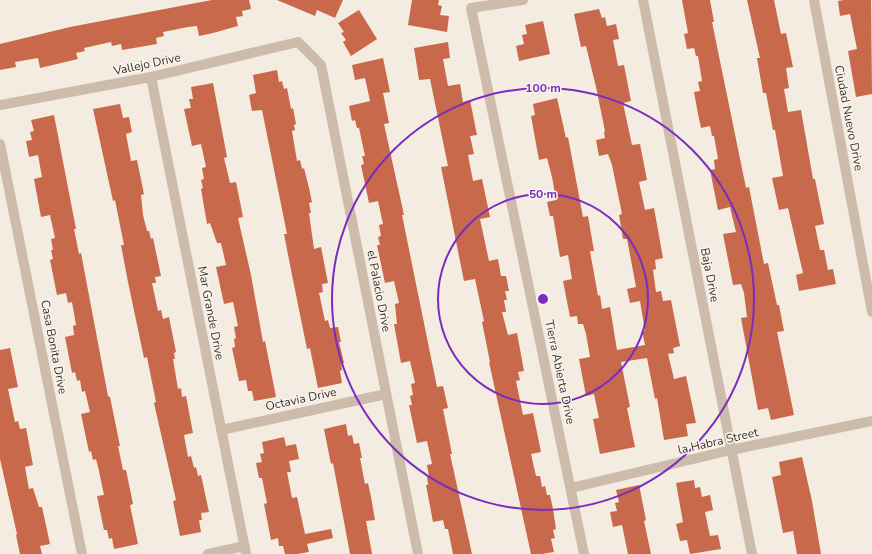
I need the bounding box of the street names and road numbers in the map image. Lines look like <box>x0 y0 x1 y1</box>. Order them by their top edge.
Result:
street label: Vallejo Drive <box>111 49 182 79</box>
street label: Ciudad Nuevo Drive <box>831 64 867 172</box>
street label: Baja Drive <box>697 246 723 304</box>
street label: el Palacio Drive <box>363 249 395 333</box>
street label: Mar Grande Drive <box>194 265 228 361</box>
street label: Casa Bonita Drive <box>37 298 71 396</box>
street label: Tierra Abierta Drive <box>541 318 579 426</box>
street label: Octavia Drive <box>264 384 338 414</box>
street label: la Habra Street <box>676 424 760 458</box>

